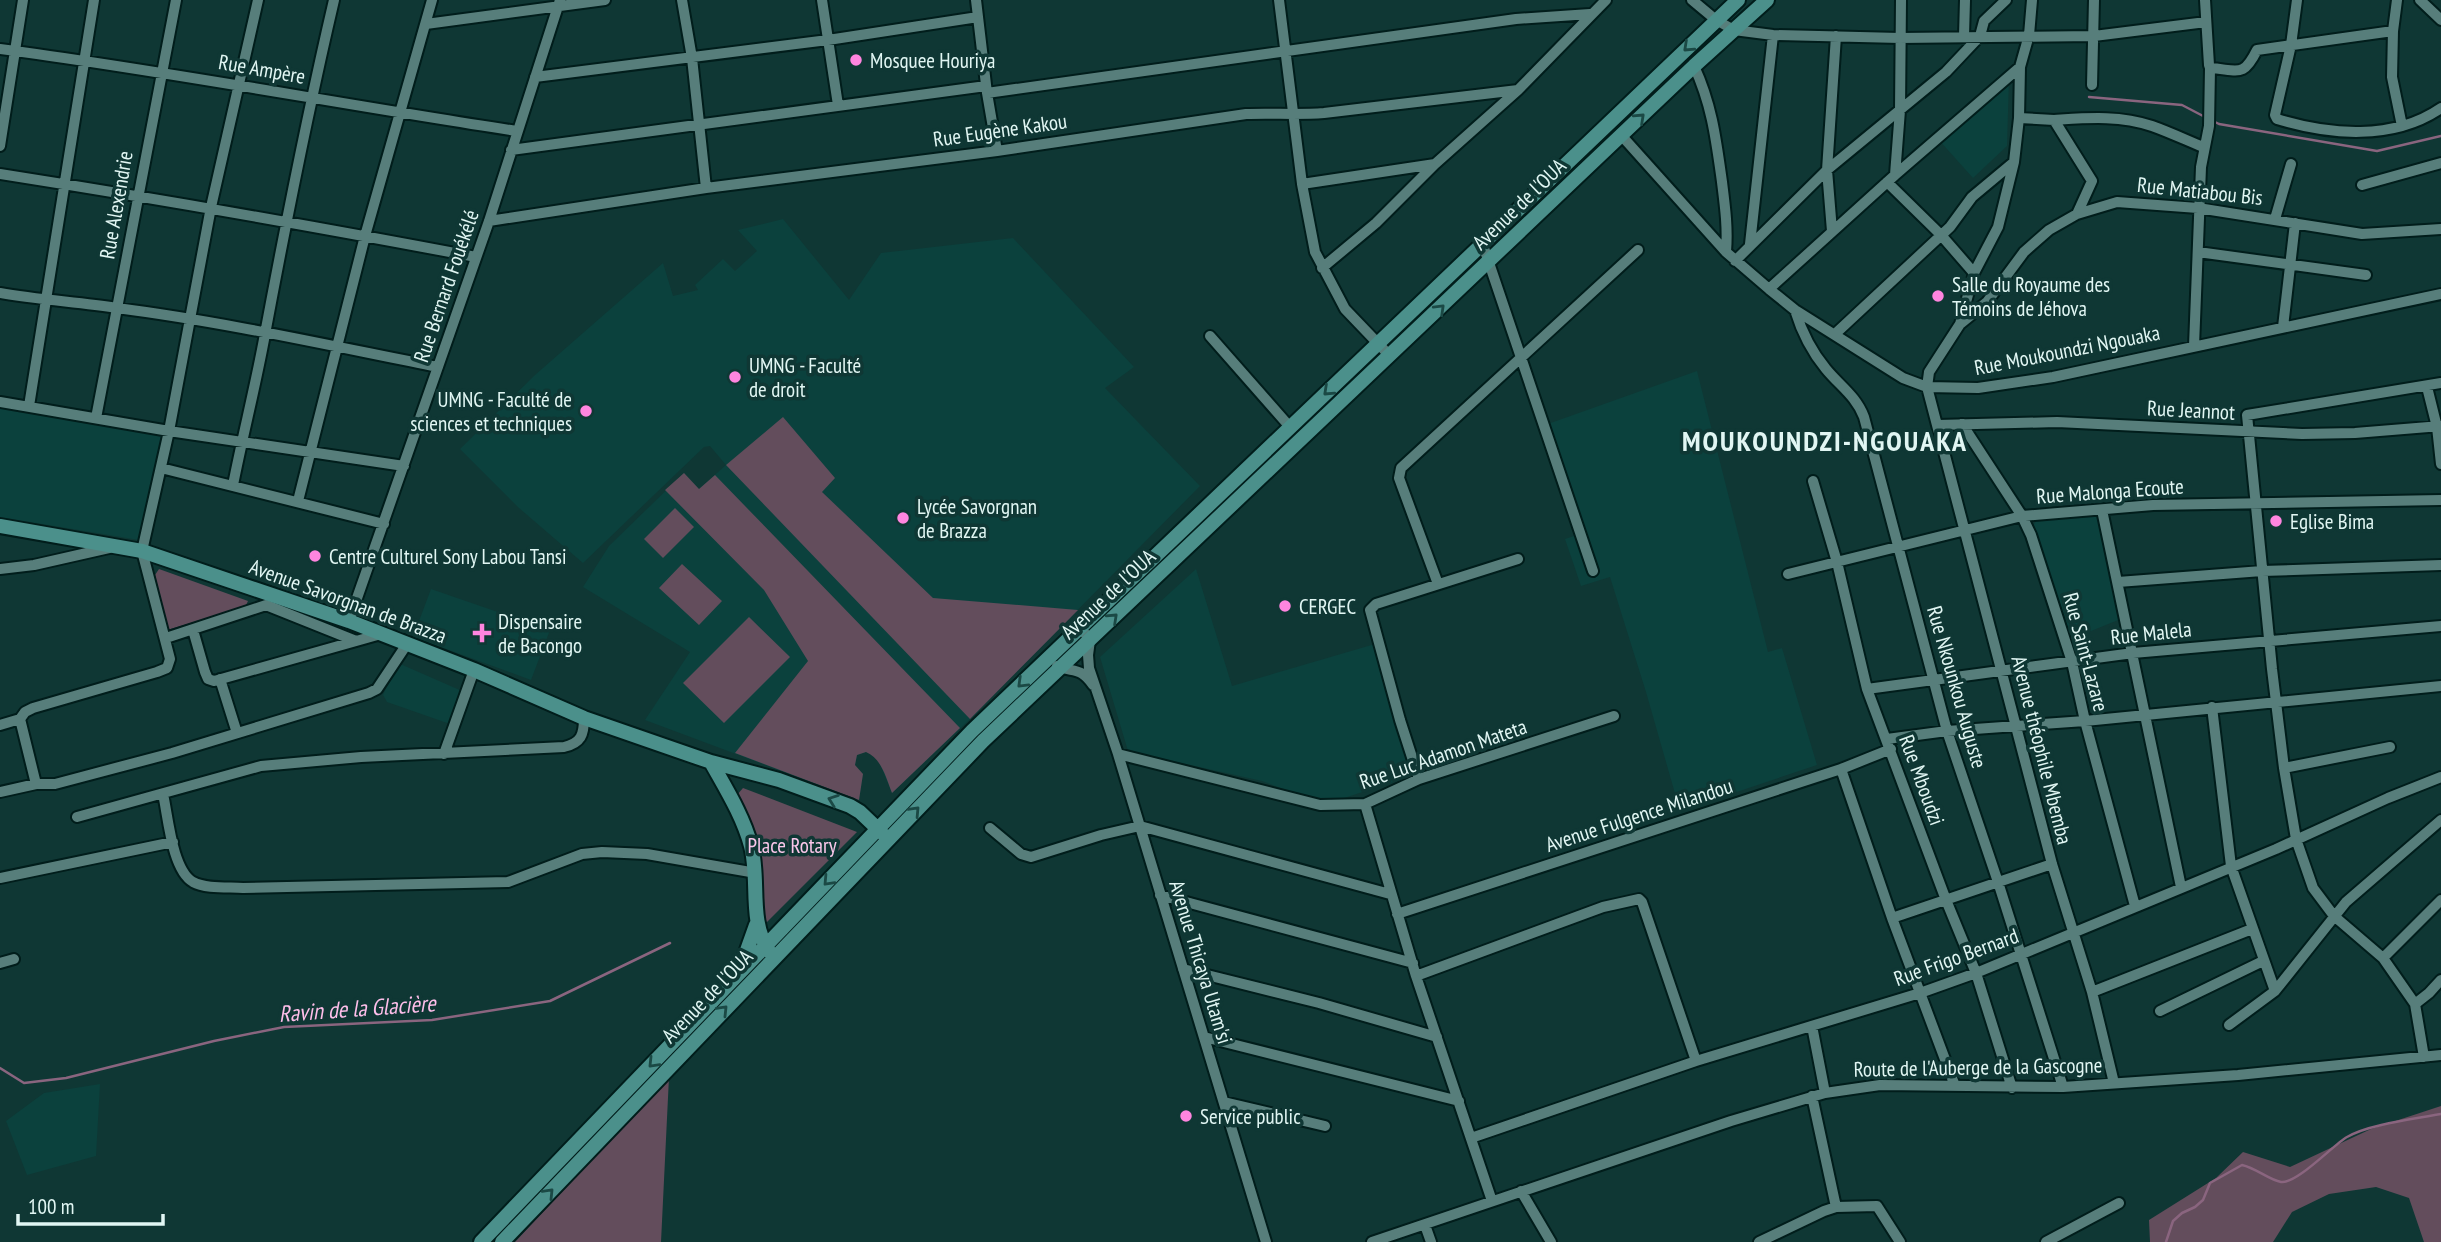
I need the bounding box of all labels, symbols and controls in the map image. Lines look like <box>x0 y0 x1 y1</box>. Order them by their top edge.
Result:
one-way arrow <box>1683 38 1696 51</box>
place label: Mosquee Houriya <box>870 47 995 74</box>
street label: Rue Ampère <box>217 48 307 90</box>
marker: Mosquee Houriya <box>848 52 864 68</box>
street label: Rue Eugène Kakou <box>931 107 1069 153</box>
one-way arrow <box>1631 113 1644 126</box>
street label: Rue Alexendrie <box>93 149 139 261</box>
street label: Avenue de l'OUA <box>1466 152 1572 255</box>
street label: Rue Matiabou Bis <box>2136 171 2264 211</box>
street label: Rue Bernard Fouékélé <box>407 206 485 366</box>
place label: Salle du Royaume des Témoins de Jéhova <box>1952 271 2110 322</box>
marker: Salle du Royaume des Témoins de Jéhova <box>1930 288 1946 304</box>
one-way arrow <box>1432 304 1445 317</box>
street label: Rue Moukoundzi Ngouaka <box>1972 319 2162 381</box>
place label: UMNG - Faculté de droit <box>749 352 861 403</box>
marker: UMNG - Faculté de droit <box>727 369 743 385</box>
one-way arrow <box>1323 383 1336 396</box>
place label: UMNG - Faculté de sciences et techniques <box>410 386 572 437</box>
street label: Rue Jeannot <box>2146 394 2236 426</box>
marker: UMNG - Faculté de sciences et techniques <box>578 403 594 419</box>
district label: MOUKOUNDZI-NGOUAKA <box>1682 422 1968 459</box>
street label: Rue Malonga Ecoute <box>2035 472 2185 510</box>
place label: Lycée Savorgnan de Brazza <box>917 493 1037 544</box>
place label: Eglise Bima <box>2290 508 2374 535</box>
marker: Lycée Savorgnan de Brazza <box>895 510 911 526</box>
marker: Eglise Bima <box>2268 513 2284 529</box>
place label: Centre Culturel Sony Labou Tansi <box>329 543 567 570</box>
street label: Avenue de l'OUA <box>1055 543 1161 645</box>
marker: Centre Culturel Sony Labou Tansi <box>307 548 323 564</box>
street label: Avenue Savorgnan de Brazza <box>246 553 450 649</box>
street label: Rue Saint-Lazare <box>2057 590 2115 714</box>
place label: CERGEC <box>1299 593 1356 620</box>
marker: CERGEC <box>1277 598 1293 614</box>
street label: Rue Nkounkou Auguste <box>1921 603 1993 771</box>
place label: Dispensaire de Bacongo <box>498 608 582 659</box>
one-way arrow <box>1105 614 1118 627</box>
street label: Rue Malela <box>2109 615 2193 651</box>
marker: Dispensaire de Bacongo <box>472 623 492 643</box>
street label: Avenue théophile Mbemba <box>2006 653 2078 847</box>
one-way arrow <box>1017 675 1030 688</box>
street label: Rue Luc Adamon Mateta <box>1356 713 1530 795</box>
street label: Rue Mboudzi <box>1893 731 1951 829</box>
street label: Avenue Fulgence Milandou <box>1542 772 1736 858</box>
one-way arrow <box>828 794 840 808</box>
one-way arrow <box>906 806 919 819</box>
park label: Place Rotary <box>747 832 837 859</box>
one-way arrow <box>823 872 836 885</box>
street label: Avenue Thicaya Utam'si <box>1163 877 1239 1047</box>
street label: Rue Frigo Bernard <box>1890 922 2022 992</box>
street label: Avenue de l'OUA <box>656 943 759 1049</box>
water label: Ravin de la Glacière <box>278 988 438 1028</box>
one-way arrow <box>715 1005 728 1018</box>
street label: Route de l'Auberge de la Gascogne <box>1853 1051 2103 1083</box>
one-way arrow <box>649 1054 662 1067</box>
place label: Service public <box>1200 1103 1301 1130</box>
marker: Service public <box>1178 1108 1194 1124</box>
scale bar <box>18 1182 163 1226</box>
one-way arrow <box>541 1188 554 1201</box>
text: 100 m <box>28 1193 74 1220</box>

